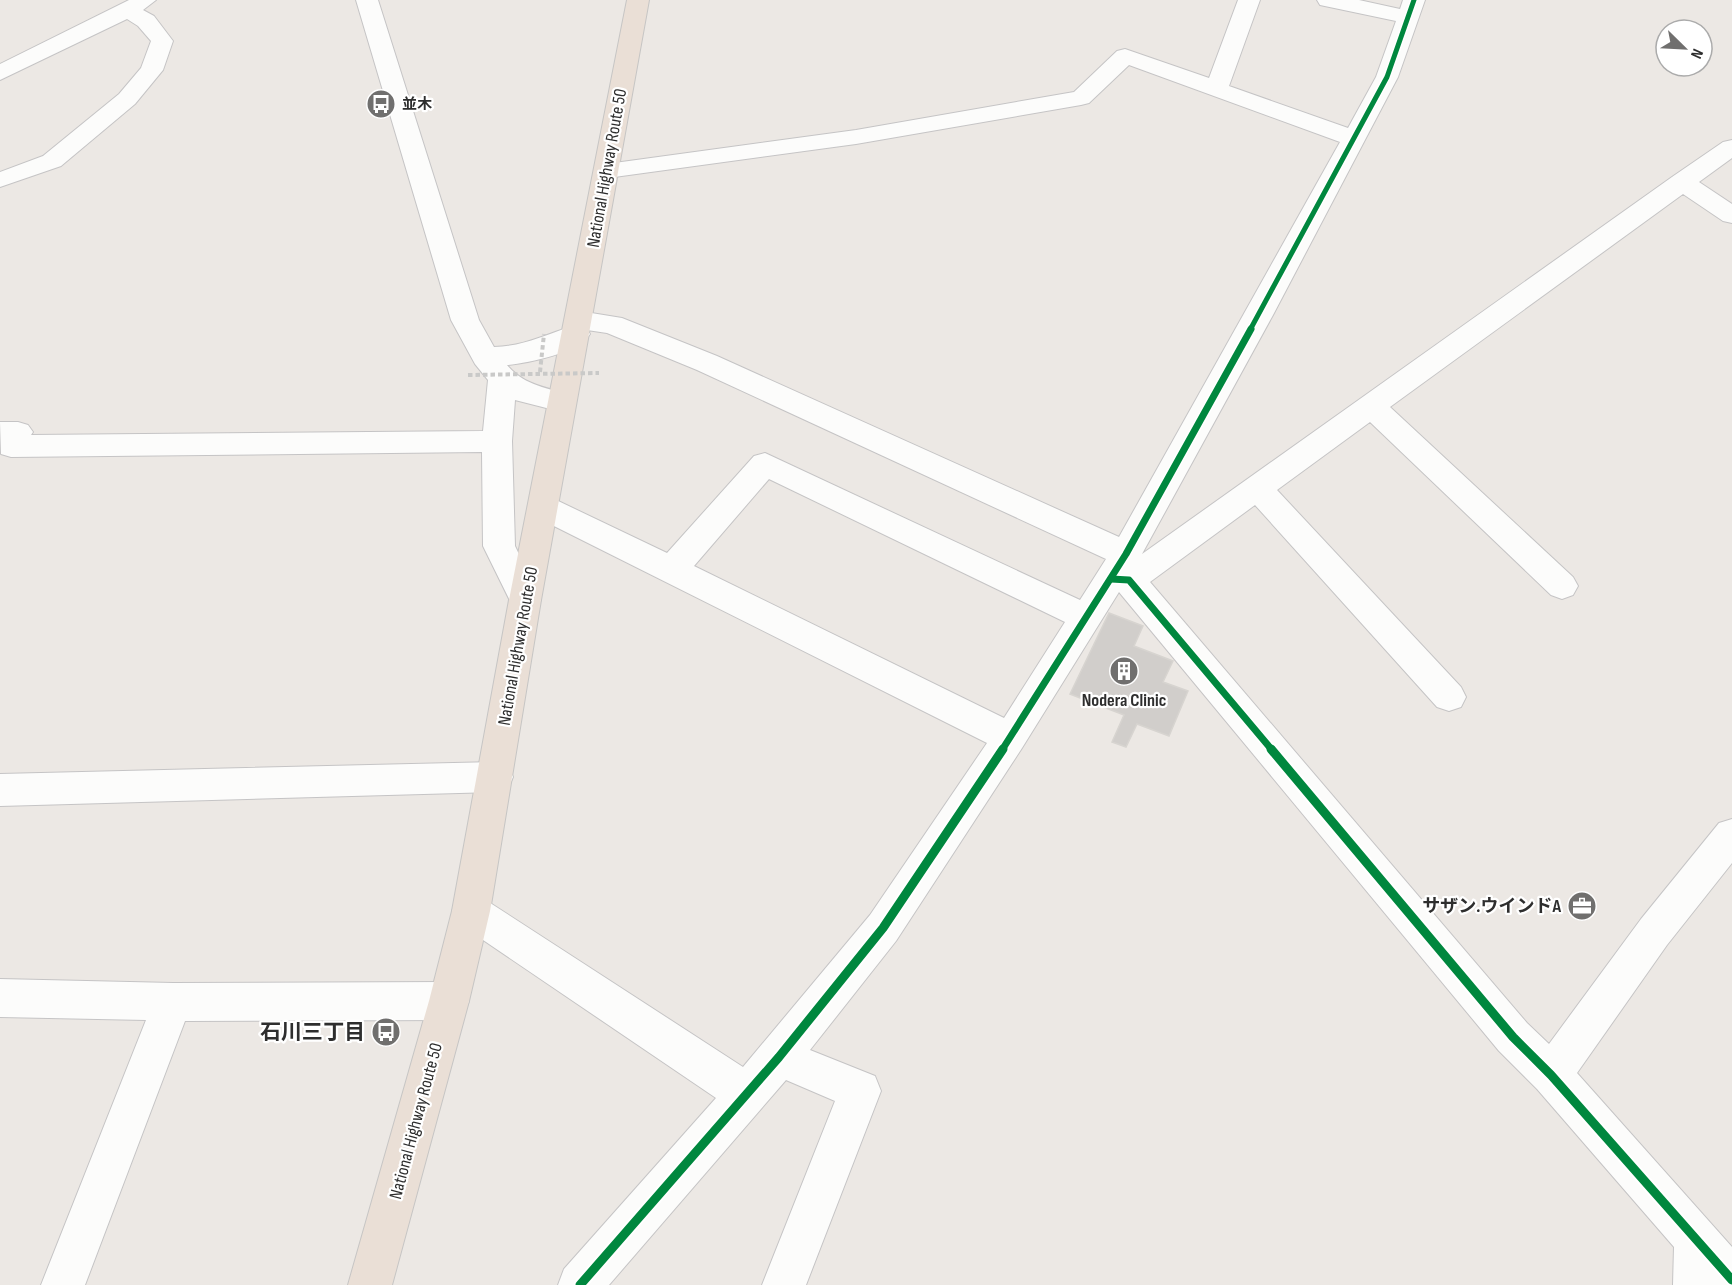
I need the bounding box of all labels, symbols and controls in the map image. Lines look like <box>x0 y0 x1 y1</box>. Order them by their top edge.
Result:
north arrow <box>1654 18 1714 78</box>
text: N <box>1686 46 1707 61</box>
street label: National Highway Route 50 <box>583 87 631 249</box>
bus stop icon: 並木 <box>365 88 397 120</box>
place label: 並木 <box>402 95 432 114</box>
street label: National Highway Route 50 <box>494 565 542 727</box>
building icon: Nodera Clinic <box>1108 655 1140 687</box>
place label: Nodera Clinic <box>1082 690 1166 711</box>
office icon: サザン.ウインドA <box>1566 890 1598 922</box>
place label: サザン.ウインドA <box>1422 896 1561 917</box>
bus stop icon: 石川三丁目 <box>370 1016 402 1048</box>
place label: 石川三丁目 <box>260 1020 365 1045</box>
street label: National Highway Route 50 <box>385 1041 447 1201</box>

